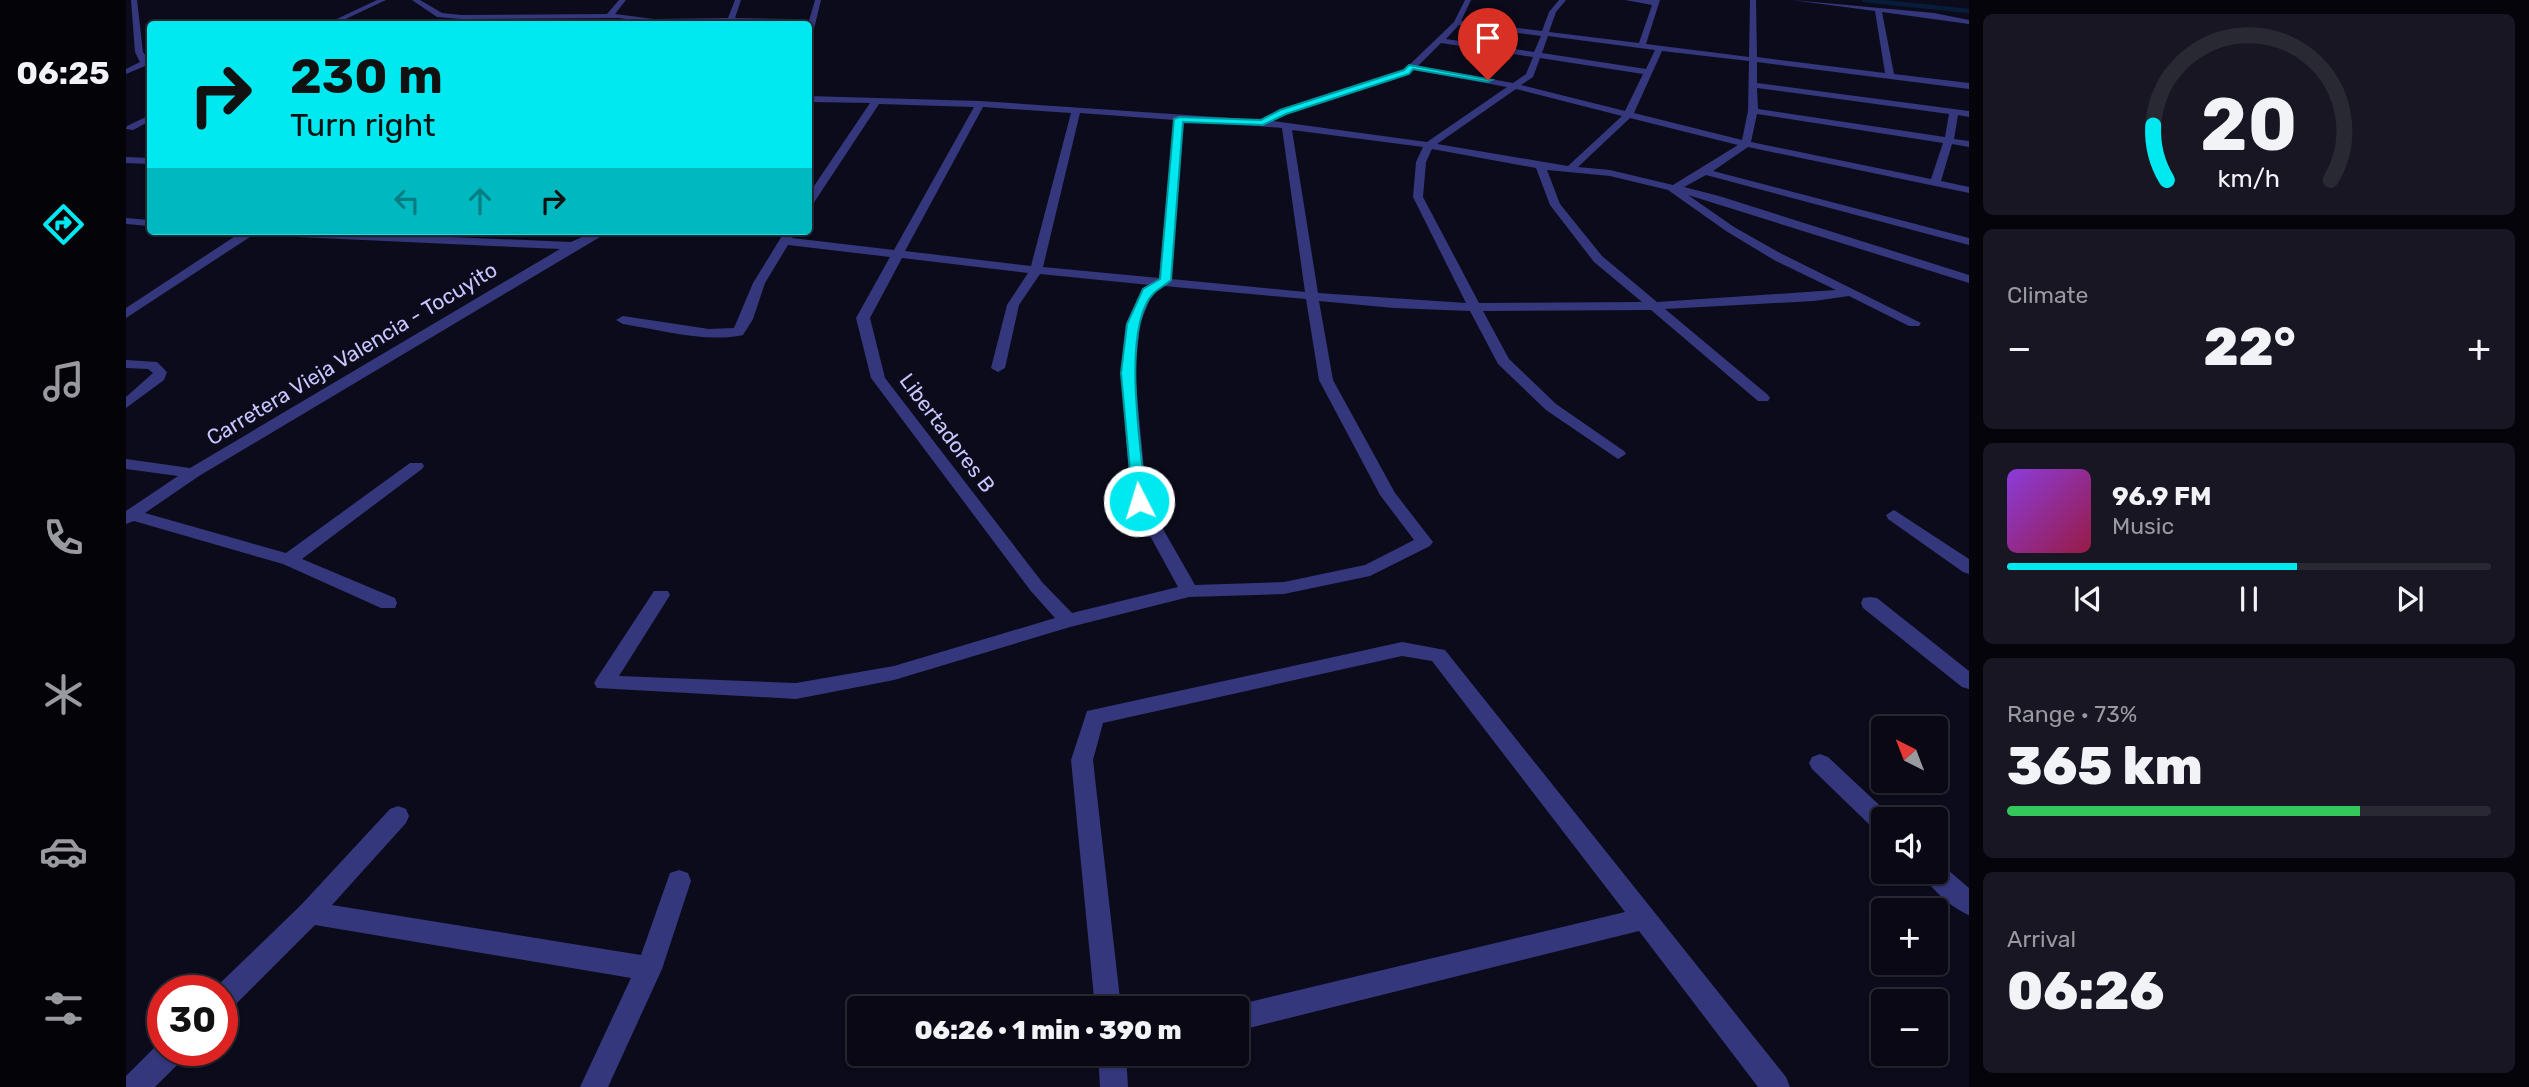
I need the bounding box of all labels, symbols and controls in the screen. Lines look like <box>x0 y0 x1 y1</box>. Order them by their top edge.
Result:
pin <box>1458 8 1518 80</box>
icon: arrive <box>1469 19 1507 57</box>
text: 230 m <box>290 47 443 105</box>
icon: right <box>175 49 266 140</box>
text: 06:25 <box>16 54 110 92</box>
text: 20 <box>2201 83 2297 169</box>
text: Turn right <box>290 106 435 144</box>
text: km/h <box>2218 164 2280 193</box>
icon: left <box>388 182 426 220</box>
icon: ahead <box>461 182 499 220</box>
icon: right <box>534 182 572 220</box>
icon: directions <box>39 200 88 249</box>
street label: Carretera Vieja Valencia - Tocuyito <box>202 257 501 450</box>
text: Climate <box>2007 281 2088 309</box>
text: 22° <box>2203 316 2296 378</box>
text: − <box>2007 325 2032 371</box>
text: + <box>2467 325 2491 371</box>
icon: music <box>39 357 88 406</box>
street label: Libertadores B <box>894 368 1000 497</box>
position arrow <box>1102 464 1176 538</box>
text: 96.9 FM <box>2112 481 2212 512</box>
text: Music <box>2112 512 2174 540</box>
icon: phone <box>39 513 88 562</box>
icon: previous <box>2069 580 2107 618</box>
icon: pause <box>2230 580 2268 618</box>
icon: next <box>2391 580 2429 618</box>
icon: climate <box>39 670 88 719</box>
text: Range · 73% <box>2007 700 2137 728</box>
north arrow <box>1871 716 1948 793</box>
map controls <box>1871 716 1948 1066</box>
text: 365 km <box>2007 735 2203 797</box>
button: sound <box>1871 807 1948 884</box>
icon: car <box>39 827 88 876</box>
button: + <box>1871 898 1948 975</box>
text: Arrival <box>2007 925 2076 953</box>
text: 06:26 <box>2007 960 2164 1022</box>
speed limit sign: 30 <box>147 975 238 1066</box>
icon: filters <box>39 984 88 1033</box>
button: − <box>1871 989 1948 1066</box>
text: 06:26 · 1 min · 390 m <box>914 1015 1182 1046</box>

